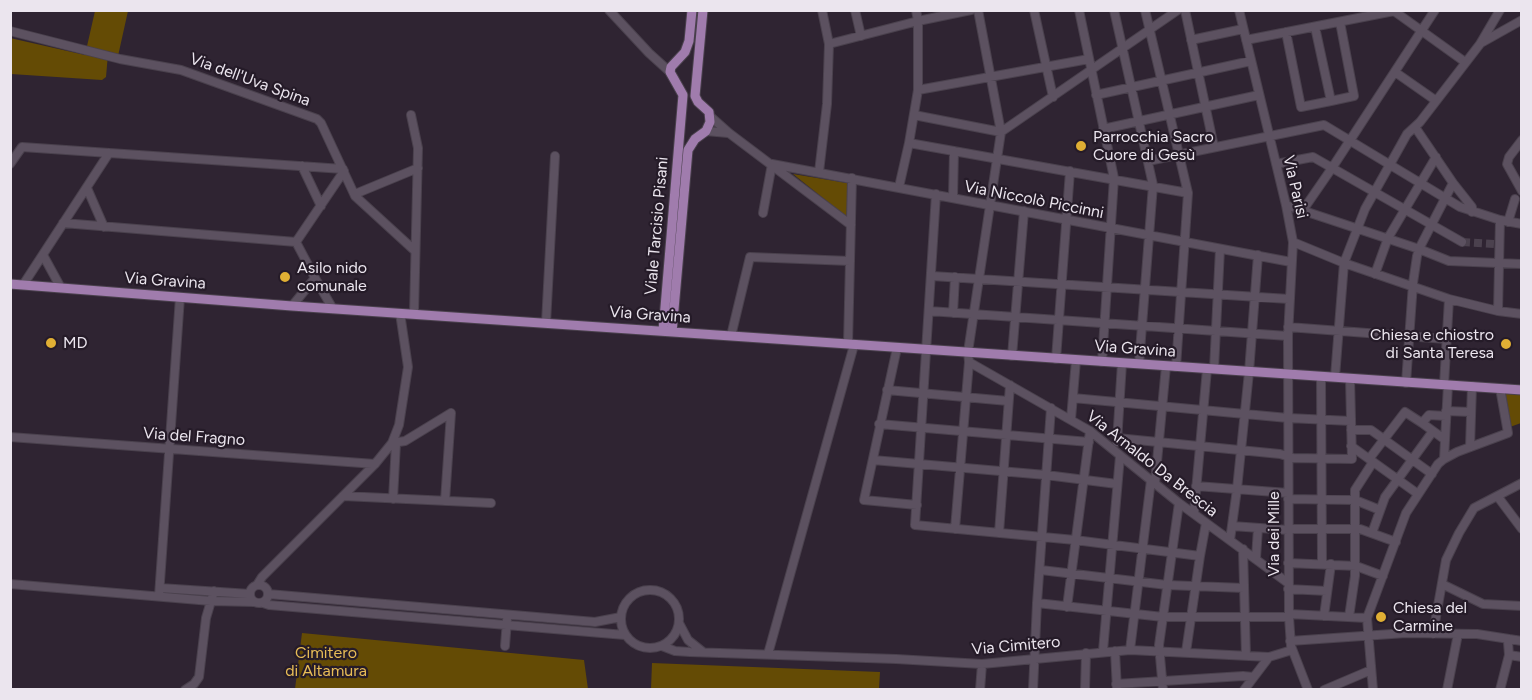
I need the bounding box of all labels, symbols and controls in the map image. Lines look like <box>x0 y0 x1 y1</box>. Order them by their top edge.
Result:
street label: Via dell'Uva Spina <box>187 49 313 111</box>
place label: Parrocchia Sacro Cuore di Gesù <box>1093 127 1214 165</box>
marker: Parrocchia Sacro Cuore di Gesù <box>1074 139 1088 153</box>
street label: Via Parisi <box>1278 153 1312 221</box>
street label: Viale Tarcisio Pisani <box>641 156 673 296</box>
street label: Via Niccolò Piccinni <box>963 177 1105 223</box>
place label: Asilo nido comunale <box>297 258 367 296</box>
street label: Via Gravina <box>124 269 206 293</box>
marker: Asilo nido comunale <box>278 270 292 284</box>
street label: Via Gravina <box>609 303 691 327</box>
place label: Chiesa e chiostro di Santa Teresa <box>1370 325 1494 363</box>
place label: MD <box>63 333 88 353</box>
marker: MD <box>44 336 58 350</box>
street label: Via Gravina <box>1094 337 1176 361</box>
marker: Chiesa e chiostro di Santa Teresa <box>1499 337 1513 351</box>
street label: Via Arnaldo Da Brescia <box>1083 407 1221 521</box>
street label: Via del Fragno <box>142 424 246 450</box>
street label: Via dei Mille <box>1264 491 1284 577</box>
place label: Chiesa del Carmine <box>1393 598 1467 636</box>
marker: Chiesa del Carmine <box>1374 610 1388 624</box>
street label: Via Cimitero <box>971 633 1061 659</box>
park label: Cimitero di Altamura <box>285 643 367 681</box>

